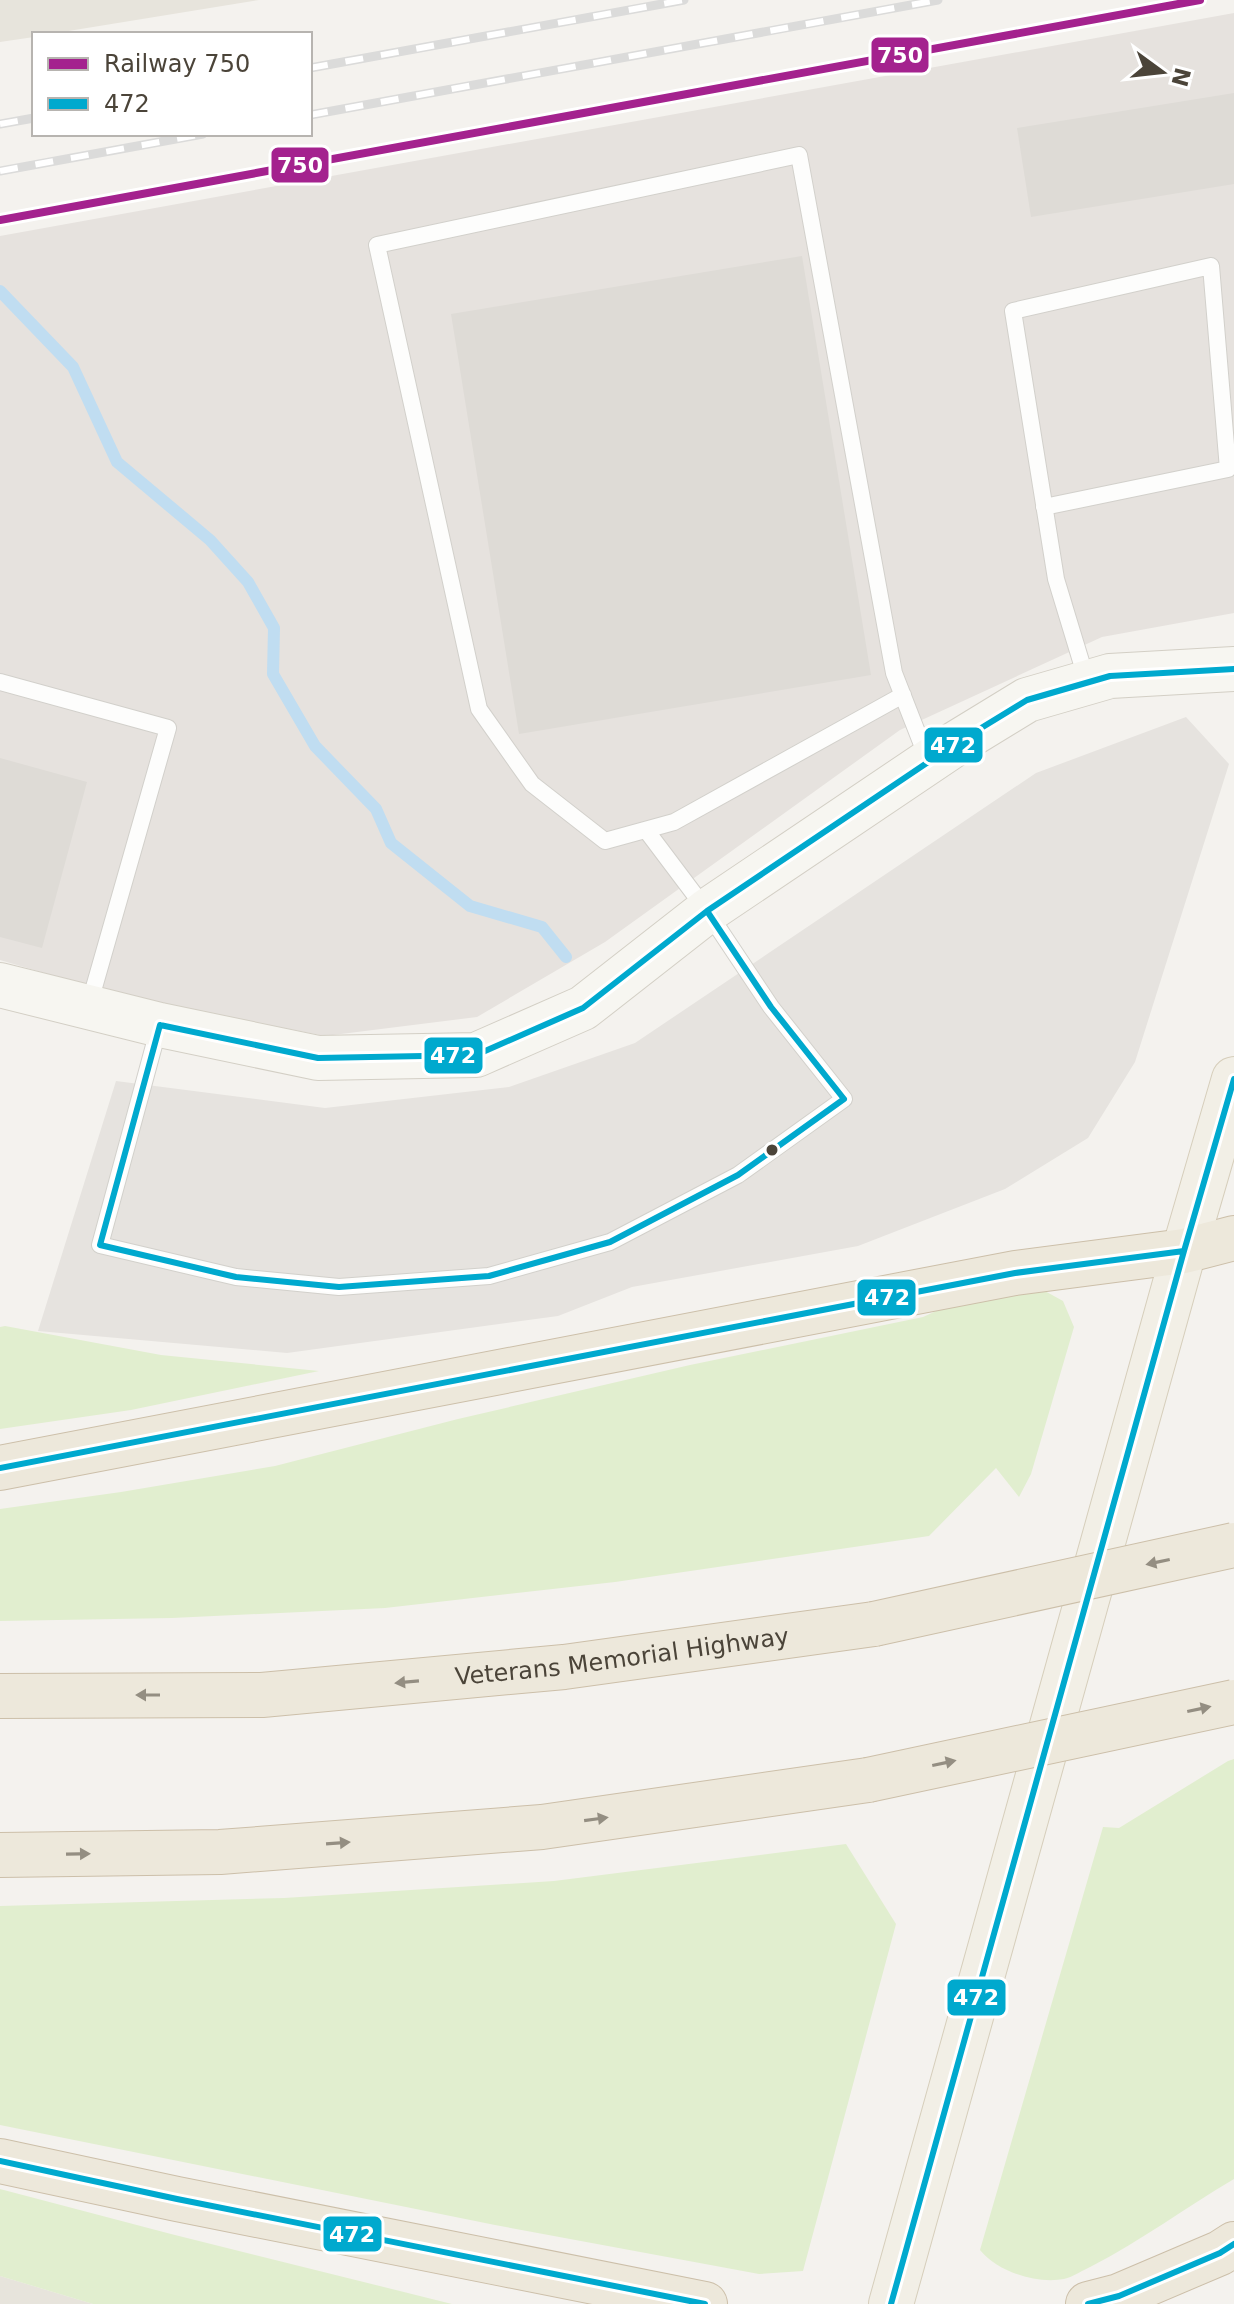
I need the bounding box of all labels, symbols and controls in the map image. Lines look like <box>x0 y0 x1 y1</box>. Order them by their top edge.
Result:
legend <box>32 32 312 136</box>
north arrow <box>1122 32 1202 112</box>
line badge: 750 <box>870 36 930 74</box>
text: 750 <box>877 43 923 68</box>
text: Railway 750 <box>104 50 250 78</box>
text: N <box>1166 65 1195 89</box>
text: 472 <box>104 90 150 118</box>
line badge: 750 <box>270 146 330 184</box>
text: 750 <box>277 153 323 178</box>
line badge: 472 <box>923 726 984 764</box>
text: 472 <box>930 733 976 758</box>
line badge: 472 <box>423 1036 484 1075</box>
text: 472 <box>430 1043 476 1068</box>
unlabelled marker <box>764 1142 780 1158</box>
line badge: 472 <box>856 1278 917 1317</box>
text: 472 <box>864 1285 910 1310</box>
one-way arrow <box>1145 1556 1170 1569</box>
street label: Veterans Memorial Highway <box>454 1622 791 1691</box>
one-way arrow <box>394 1675 419 1688</box>
one-way arrow <box>135 1689 160 1702</box>
one-way arrow <box>1186 1702 1211 1715</box>
one-way arrow <box>932 1757 957 1769</box>
one-way arrow <box>584 1812 609 1825</box>
one-way arrow <box>326 1836 351 1849</box>
one-way arrow <box>66 1848 91 1860</box>
line badge: 472 <box>946 1978 1007 2017</box>
text: 472 <box>953 1985 999 2010</box>
line badge: 472 <box>322 2215 383 2253</box>
text: 472 <box>329 2222 375 2247</box>

